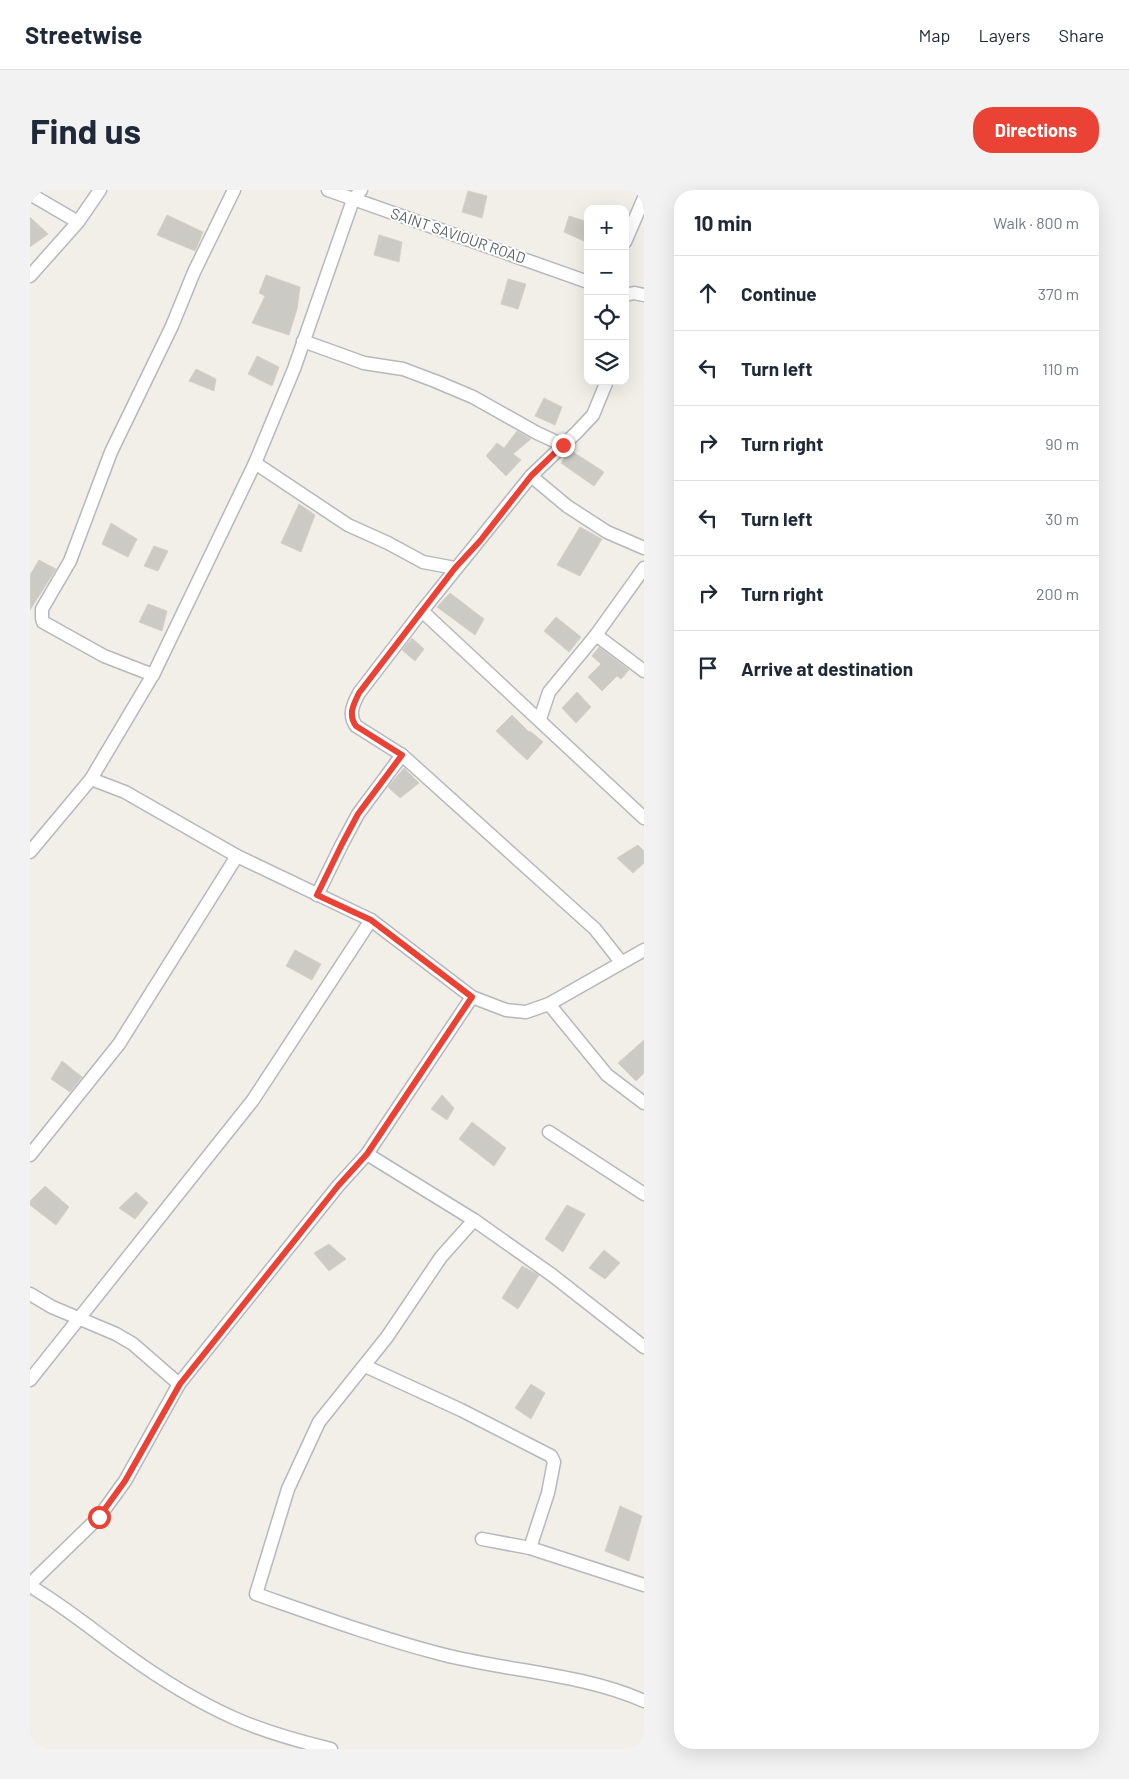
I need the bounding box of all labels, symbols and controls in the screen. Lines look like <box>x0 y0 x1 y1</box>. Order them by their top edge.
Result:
text: Streetwise <box>25 20 142 49</box>
text: Map <box>918 24 950 46</box>
text: Layers <box>978 24 1031 46</box>
text: Share <box>1059 24 1104 46</box>
button: Directions <box>973 107 1099 153</box>
text: Find us <box>30 109 141 151</box>
street label: SAINT SAVIOUR ROAD <box>389 204 528 267</box>
map controls <box>584 205 629 385</box>
button: + <box>584 205 629 250</box>
text: 10 min <box>694 210 752 235</box>
text: Walk · 800 m <box>993 213 1079 232</box>
button: − <box>584 250 629 295</box>
icon: ahead <box>694 279 722 307</box>
text: Continue <box>741 282 817 305</box>
text: 370 m <box>1038 284 1079 303</box>
button: locate <box>584 295 629 340</box>
button: layers <box>584 340 629 385</box>
icon: left <box>694 354 722 382</box>
text: Turn left <box>741 357 812 380</box>
text: 110 m <box>1042 359 1079 378</box>
icon: right <box>694 429 722 457</box>
text: Turn right <box>741 432 823 455</box>
route end <box>552 434 575 457</box>
text: 90 m <box>1045 434 1079 453</box>
icon: left <box>694 504 722 532</box>
text: Turn left <box>741 507 812 530</box>
text: 30 m <box>1045 509 1079 528</box>
icon: right <box>694 579 722 607</box>
text: Turn right <box>741 582 823 605</box>
text: 200 m <box>1036 584 1079 603</box>
icon: arrive <box>694 654 722 682</box>
text: Arrive at destination <box>741 657 913 680</box>
route start <box>88 1506 111 1529</box>

